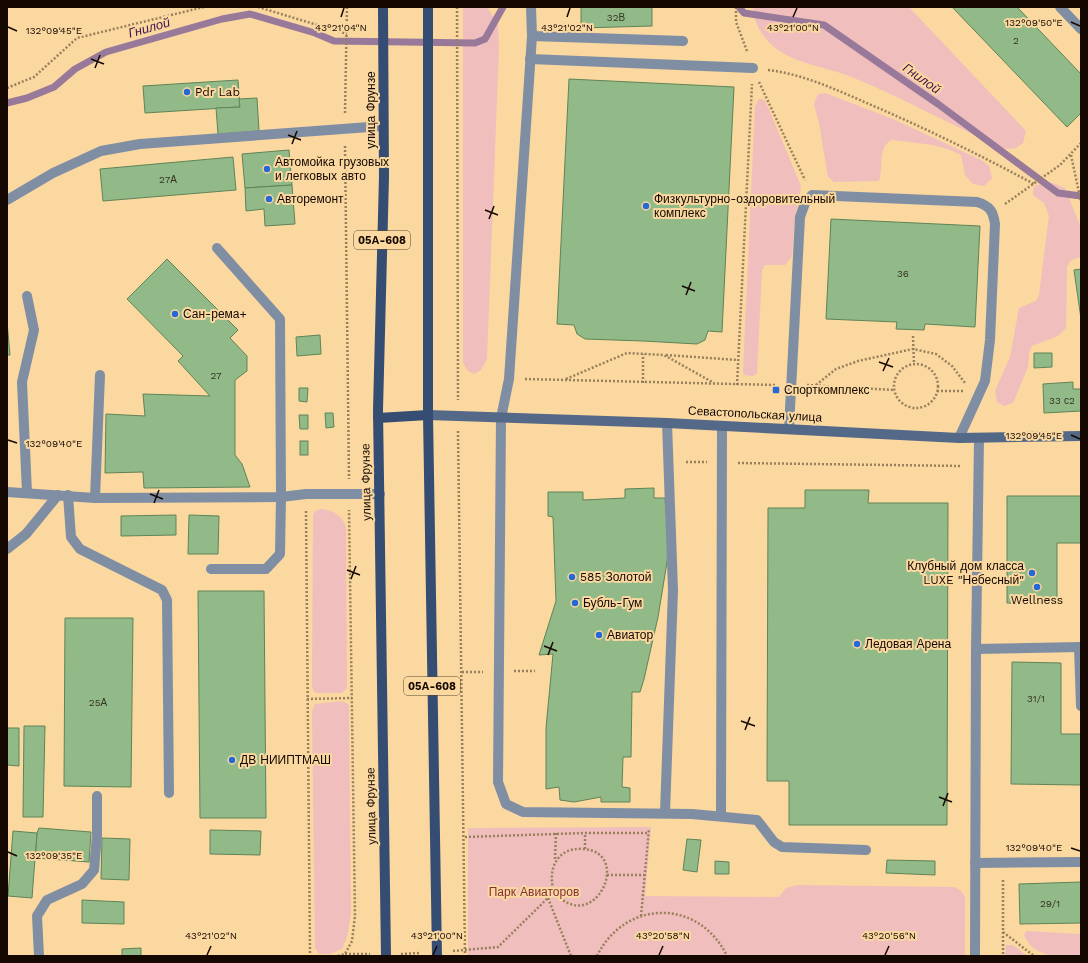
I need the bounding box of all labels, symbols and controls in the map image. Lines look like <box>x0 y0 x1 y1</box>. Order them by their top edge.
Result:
house number: 32В <box>607 12 625 23</box>
water label: Гнилой <box>127 14 172 41</box>
text: 132°09'50"E <box>1005 17 1063 28</box>
text: 43°21'04"N <box>315 22 367 33</box>
text: 43°21'02"N <box>541 22 593 33</box>
text: 43°21'00"N <box>767 22 819 33</box>
text: 132°09'45"E <box>26 25 82 36</box>
house number: 2 <box>1013 35 1019 46</box>
water label: Гнилой <box>900 60 943 97</box>
street label: улица Фрунзе <box>364 71 378 149</box>
place label: Pdr Lab <box>195 85 240 99</box>
marker: Pdr Lab <box>182 87 192 97</box>
place label: Автомойка грузовых и легковых авто <box>275 155 389 183</box>
marker: Автомойка грузовых и легковых авто <box>262 164 272 174</box>
house number: 27А <box>159 174 177 185</box>
place label: Авторемонт <box>277 192 344 206</box>
place label: Физкультурно-оздоровительный комплекс <box>654 192 835 220</box>
marker: Авторемонт <box>264 194 274 204</box>
marker: Физкультурно-оздоровительный комплекс <box>641 201 651 211</box>
road number: 05А-608 <box>354 231 410 249</box>
house number: 36 <box>897 268 909 279</box>
place label: Сан-рема+ <box>183 307 247 321</box>
marker: Сан-рема+ <box>170 309 180 319</box>
house number: 27 <box>210 370 222 381</box>
place label: Спорткомплекс <box>784 383 870 397</box>
marker: Спорткомплекс <box>771 385 781 395</box>
house number: 33 с2 <box>1049 395 1075 406</box>
street label: Севастопольская улица <box>688 403 823 425</box>
text: 132°09'45"E <box>1006 430 1062 441</box>
text: 132°09'40"E <box>26 438 82 449</box>
street label: улица Фрунзе <box>358 443 374 521</box>
place label: Клубный дом класса LUXE "Небесный" <box>907 559 1024 587</box>
marker: Клубный дом класса LUXE "Небесный" <box>1027 568 1037 578</box>
place label: 585 Золотой <box>580 570 651 584</box>
marker: 585 Золотой <box>567 572 577 582</box>
marker: Wellness <box>1032 582 1042 592</box>
place label: Wellness <box>1011 593 1063 607</box>
place label: Бубль-Гум <box>583 596 642 610</box>
marker: Бубль-Гум <box>570 598 580 608</box>
place label: Авиатор <box>607 628 654 642</box>
marker: Авиатор <box>594 630 604 640</box>
place label: Ледовая Арена <box>865 637 951 651</box>
marker: Ледовая Арена <box>852 639 862 649</box>
road number: 05А-608 <box>404 677 460 695</box>
house number: 31/1 <box>1027 693 1045 704</box>
house number: 25А <box>89 697 107 708</box>
place label: ДВ НИИПТМАШ <box>240 753 331 767</box>
marker: ДВ НИИПТМАШ <box>227 755 237 765</box>
street label: улица Фрунзе <box>363 767 379 845</box>
text: 132°09'40"E <box>1006 842 1062 853</box>
text: 132°09'35"E <box>26 850 82 861</box>
park label: Парк Авиаторов <box>489 885 579 899</box>
house number: 29/1 <box>1040 898 1060 909</box>
text: 43°21'02"N <box>185 930 237 941</box>
text: 43°21'00"N <box>411 930 463 941</box>
text: 43°20'58"N <box>636 930 690 941</box>
text: 43°20'56"N <box>862 930 916 941</box>

